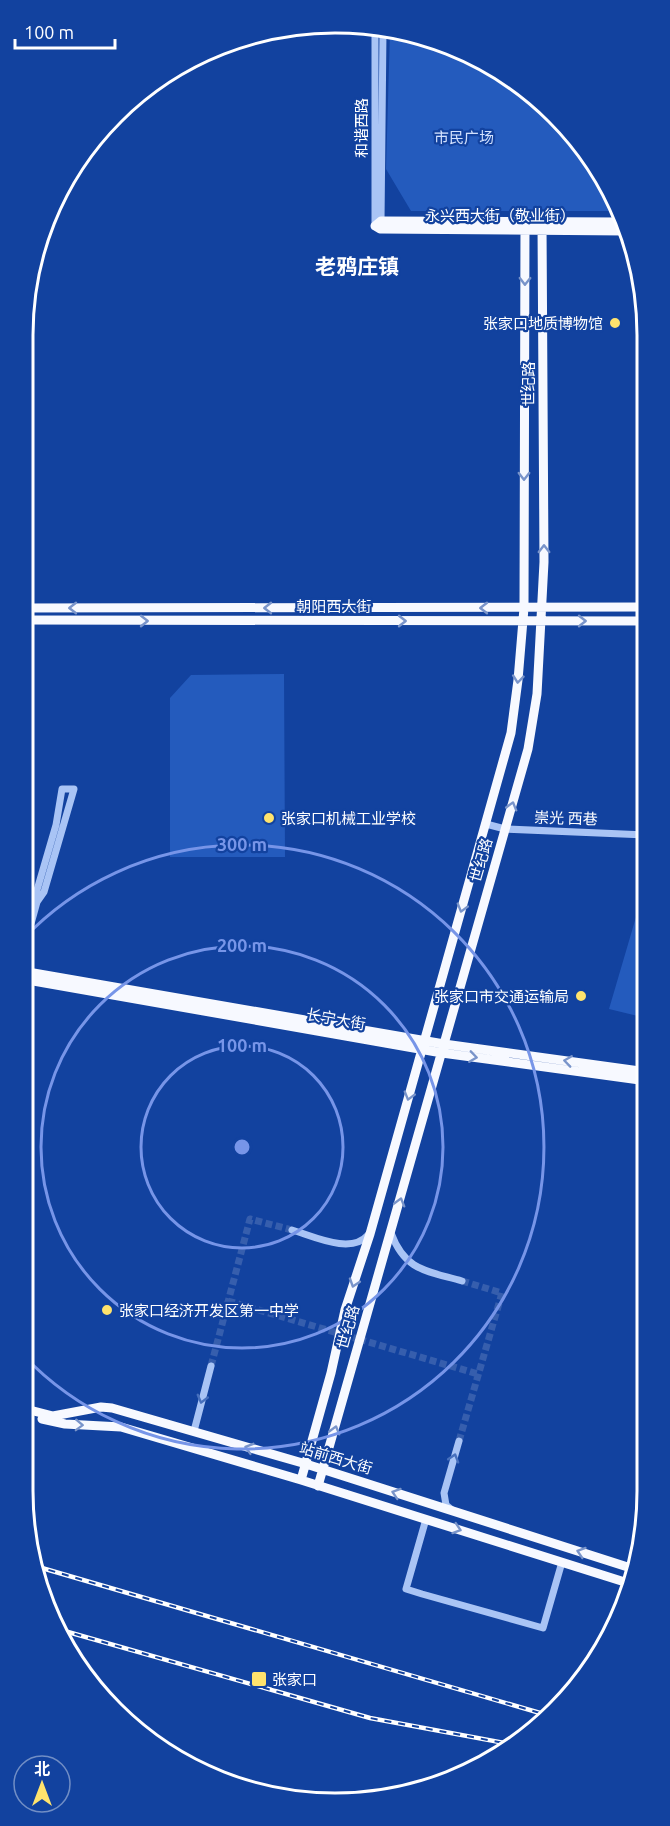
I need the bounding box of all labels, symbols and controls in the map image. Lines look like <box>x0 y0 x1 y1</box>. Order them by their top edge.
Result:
scale bar <box>15 12 116 50</box>
text: 100 m <box>24 22 74 42</box>
street label: 和谐西路 <box>353 98 370 158</box>
park label: 市民广场 <box>434 129 494 146</box>
street label: 永兴西大街（敬业街） <box>425 207 575 224</box>
district label: 老鸦庄镇 <box>315 254 399 278</box>
one-way arrow <box>518 277 531 286</box>
place label: 张家口地质博物馆 <box>483 315 603 332</box>
marker: 张家口地质博物馆 <box>608 316 622 330</box>
street label: 世纪路 <box>520 361 537 407</box>
one-way arrow <box>518 472 530 481</box>
one-way arrow <box>538 545 550 554</box>
street label: 朝阳西大街 <box>296 598 372 615</box>
one-way arrow <box>68 602 77 614</box>
one-way arrow <box>263 602 272 614</box>
one-way arrow <box>479 602 488 614</box>
one-way arrow <box>139 615 148 627</box>
one-way arrow <box>397 615 406 627</box>
one-way arrow <box>577 615 586 627</box>
one-way arrow <box>512 674 525 683</box>
one-way arrow <box>504 801 517 811</box>
street label: 崇光 西巷 <box>534 808 598 828</box>
place label: 张家口机械工业学校 <box>281 810 416 827</box>
marker: 张家口机械工业学校 <box>262 811 276 825</box>
text: 300 m <box>217 834 267 854</box>
street label: 世纪路 <box>467 836 495 884</box>
one-way arrow <box>457 903 469 913</box>
text: 200 m <box>217 935 267 955</box>
place label: 张家口市交通运输局 <box>434 988 569 1005</box>
marker: 张家口市交通运输局 <box>574 989 588 1003</box>
street label: 长宁大街 <box>305 1005 367 1033</box>
text: 100 m <box>217 1035 267 1055</box>
one-way arrow <box>469 1051 478 1063</box>
one-way arrow <box>563 1055 572 1068</box>
one-way arrow <box>404 1090 416 1101</box>
centre of rings <box>232 1137 252 1157</box>
one-way arrow <box>393 1197 405 1208</box>
one-way arrow <box>348 1277 361 1288</box>
place label: 张家口经济开发区第一中学 <box>119 1302 299 1319</box>
marker: 张家口经济开发区第一中学 <box>100 1303 114 1317</box>
street label: 世纪路 <box>334 1303 362 1351</box>
one-way arrow <box>197 1393 210 1403</box>
one-way arrow <box>75 1418 84 1431</box>
one-way arrow <box>328 1425 340 1436</box>
street label: 站前西大街 <box>298 1439 374 1477</box>
one-way arrow <box>244 1442 254 1455</box>
one-way arrow <box>447 1453 459 1464</box>
one-way arrow <box>391 1488 402 1500</box>
one-way arrow <box>451 1522 462 1534</box>
one-way arrow <box>576 1547 587 1559</box>
marker: 张家口 <box>250 1670 268 1688</box>
place label: 张家口 <box>272 1671 317 1688</box>
north arrow <box>12 1754 72 1814</box>
text: 北 <box>34 1760 50 1778</box>

